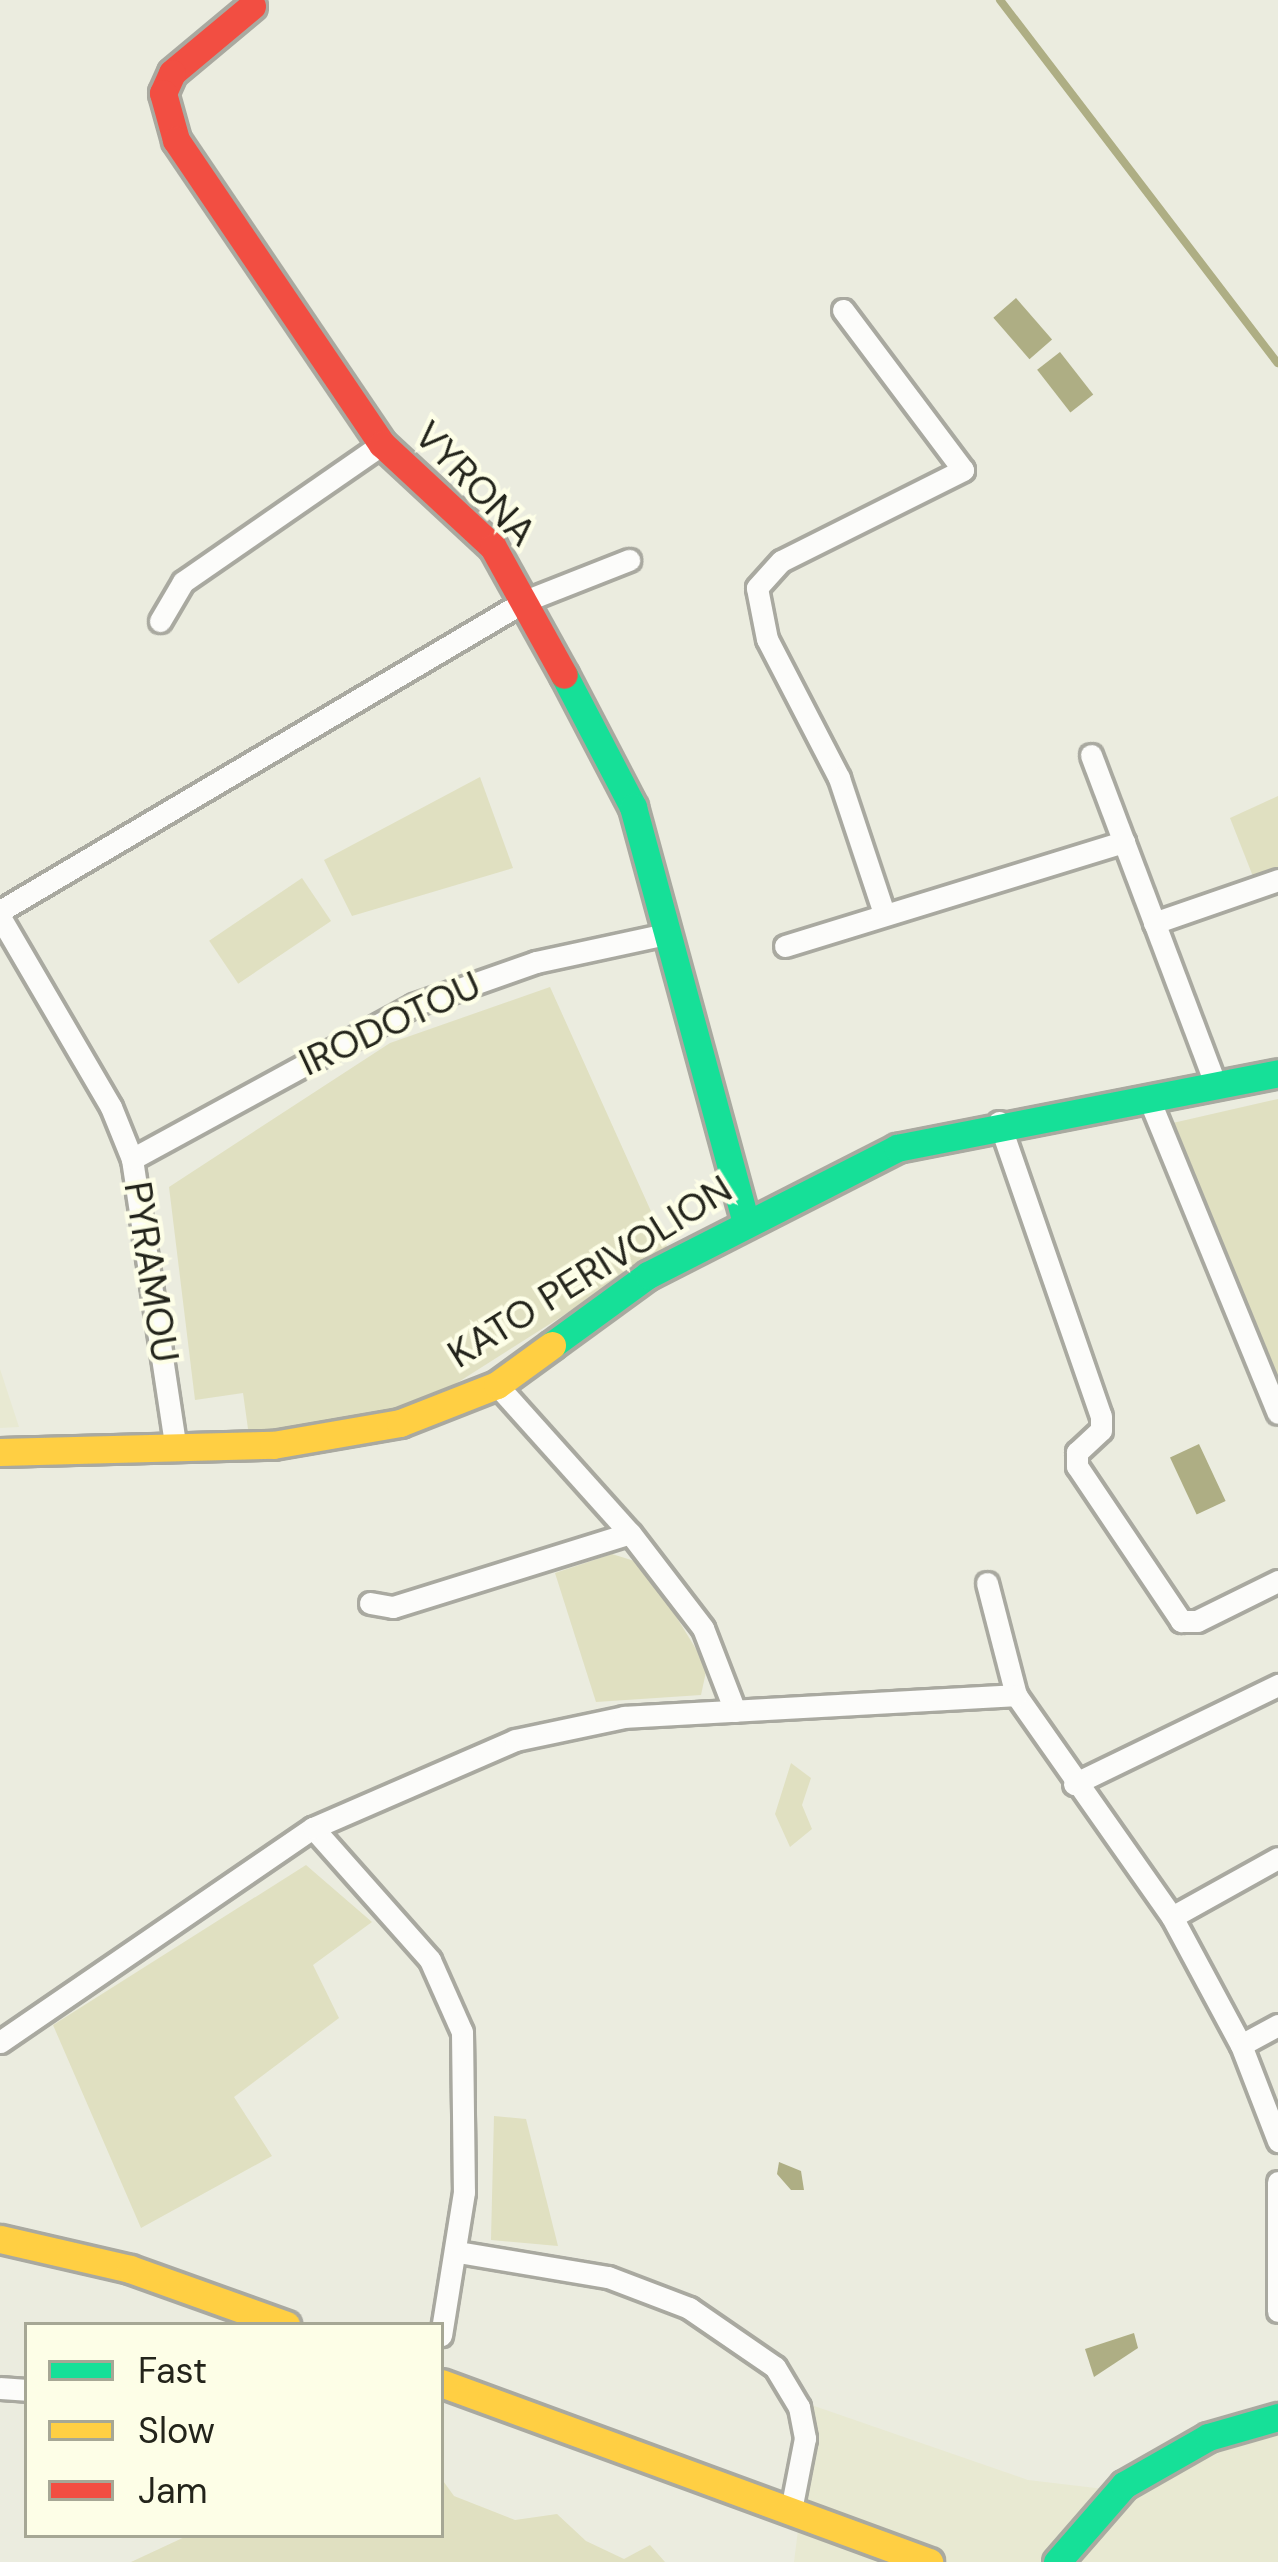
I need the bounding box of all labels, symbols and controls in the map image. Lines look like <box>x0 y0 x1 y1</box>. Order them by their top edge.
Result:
street label: VYRONA <box>404 412 546 556</box>
street label: IRODOTOU <box>292 962 488 1086</box>
street label: KATO PERIVOLION <box>440 1166 740 1378</box>
street label: PYRAMOU <box>114 1178 188 1366</box>
legend <box>24 2322 444 2538</box>
text: Fast <box>138 2347 207 2394</box>
text: Slow <box>138 2407 215 2454</box>
text: Jam <box>138 2467 208 2514</box>

